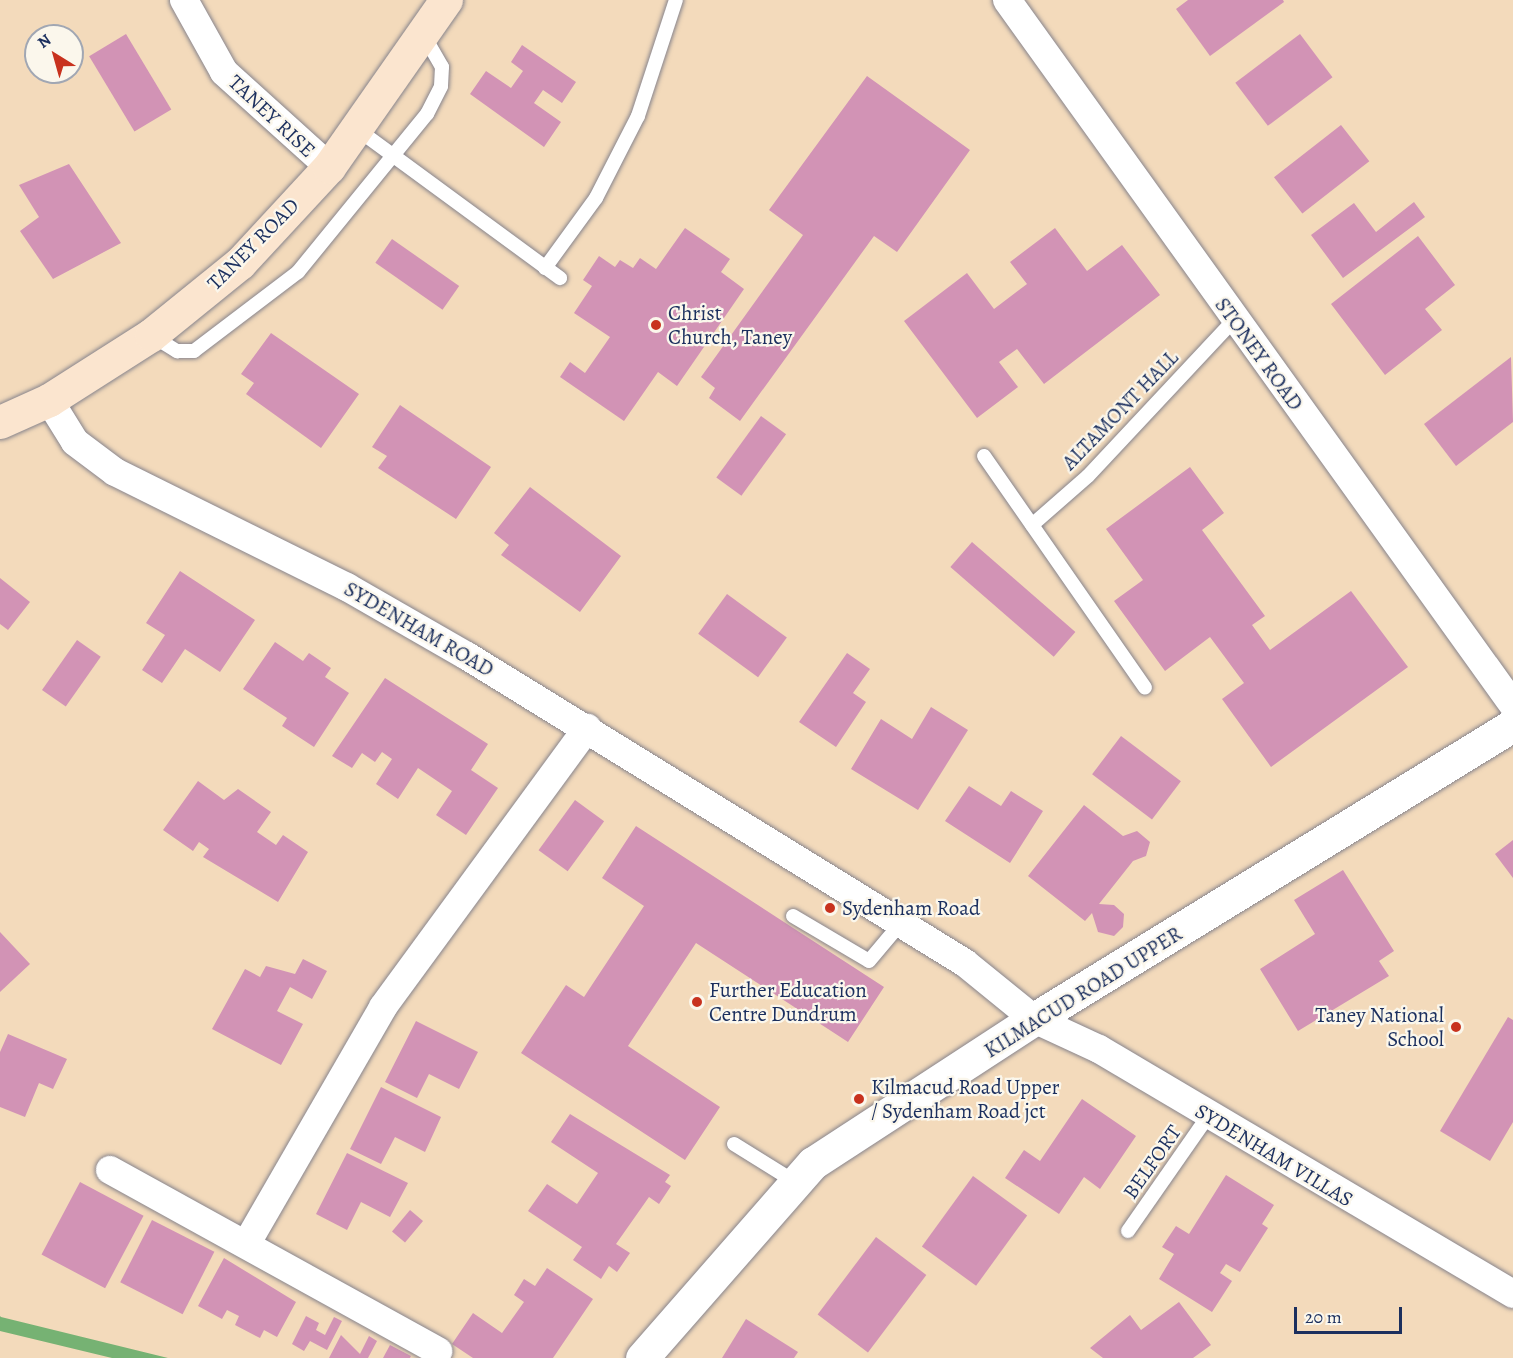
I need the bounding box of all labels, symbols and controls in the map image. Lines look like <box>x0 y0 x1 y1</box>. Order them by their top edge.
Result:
north arrow <box>24 24 84 84</box>
text: N <box>33 29 56 54</box>
street label: TANEY RISE <box>223 69 321 163</box>
street label: TANEY ROAD <box>202 193 304 295</box>
street label: STONEY ROAD <box>1210 293 1308 415</box>
place label: Christ Church, Taney <box>668 300 792 350</box>
marker: Christ Church, Taney <box>649 318 663 332</box>
street label: ALTAMONT HALL <box>1057 345 1183 475</box>
street label: SYDENHAM ROAD <box>340 576 498 682</box>
place label: Sydenham Road <box>842 895 980 921</box>
marker: Sydenham Road <box>823 901 837 915</box>
street label: KILMACUD ROAD UPPER <box>979 921 1187 1063</box>
place label: Further Education Centre Dundrum <box>709 977 867 1027</box>
marker: Further Education Centre Dundrum <box>690 995 704 1009</box>
place label: Taney National School <box>1315 1002 1444 1052</box>
marker: Taney National School <box>1449 1020 1463 1034</box>
place label: Kilmacud Road Upper / Sydenham Road jct <box>871 1074 1060 1124</box>
marker: Kilmacud Road Upper / Sydenham Road jct <box>852 1092 866 1106</box>
street label: SYDENHAM VILLAS <box>1190 1098 1358 1212</box>
street label: BELFORT <box>1117 1120 1187 1204</box>
scale bar <box>1297 1295 1405 1333</box>
text: 20 m <box>1305 1305 1342 1329</box>

